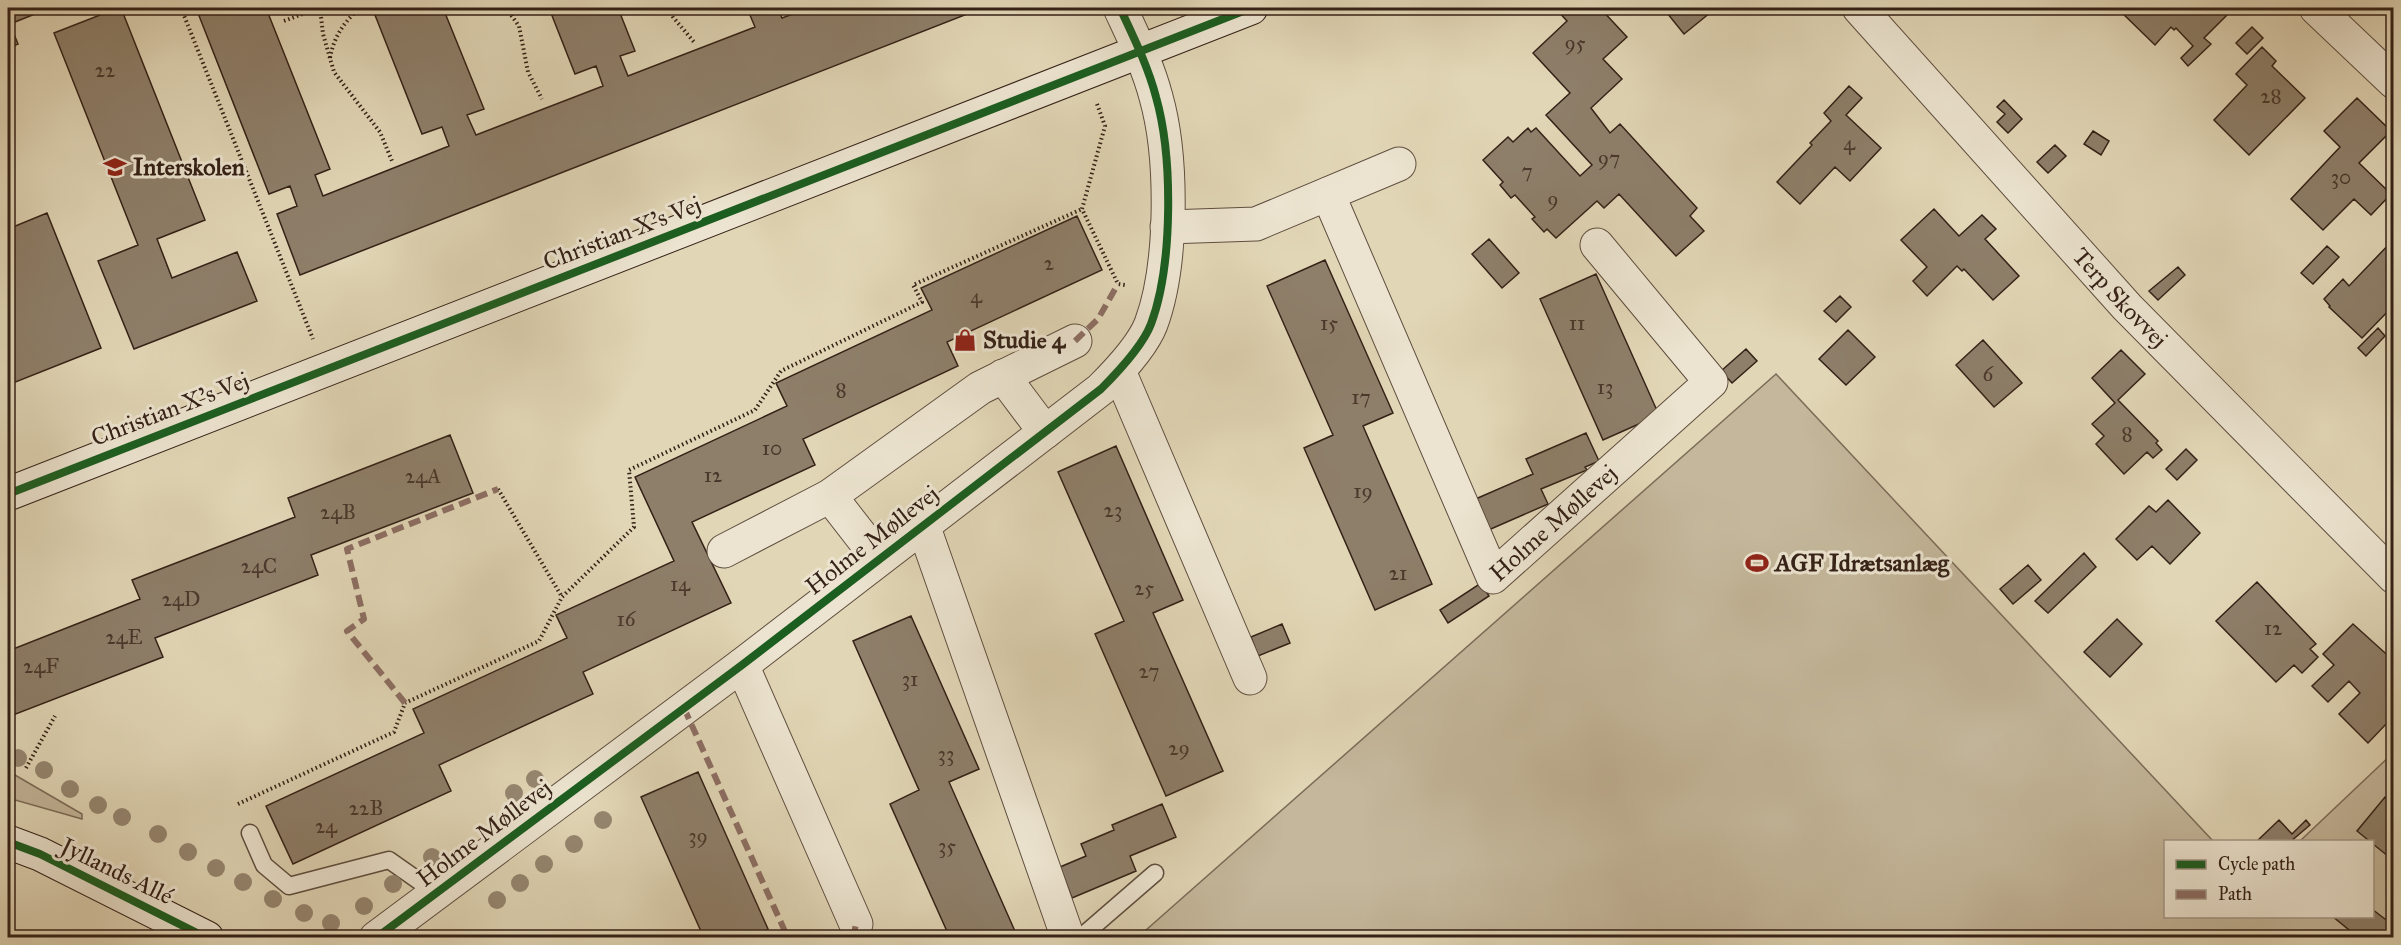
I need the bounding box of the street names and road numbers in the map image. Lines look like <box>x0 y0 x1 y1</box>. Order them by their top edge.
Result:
street label: Christian X's Vej <box>539 189 705 277</box>
street label: Terp Skovvej <box>2066 241 2174 354</box>
street label: Christian X's Vej <box>87 365 253 453</box>
street label: Holme Møllevej <box>1483 458 1623 588</box>
street label: Holme Møllevej <box>799 479 945 601</box>
street label: Holme Møllevej <box>411 773 557 893</box>
street label: Jyllands Allé <box>53 830 178 911</box>

